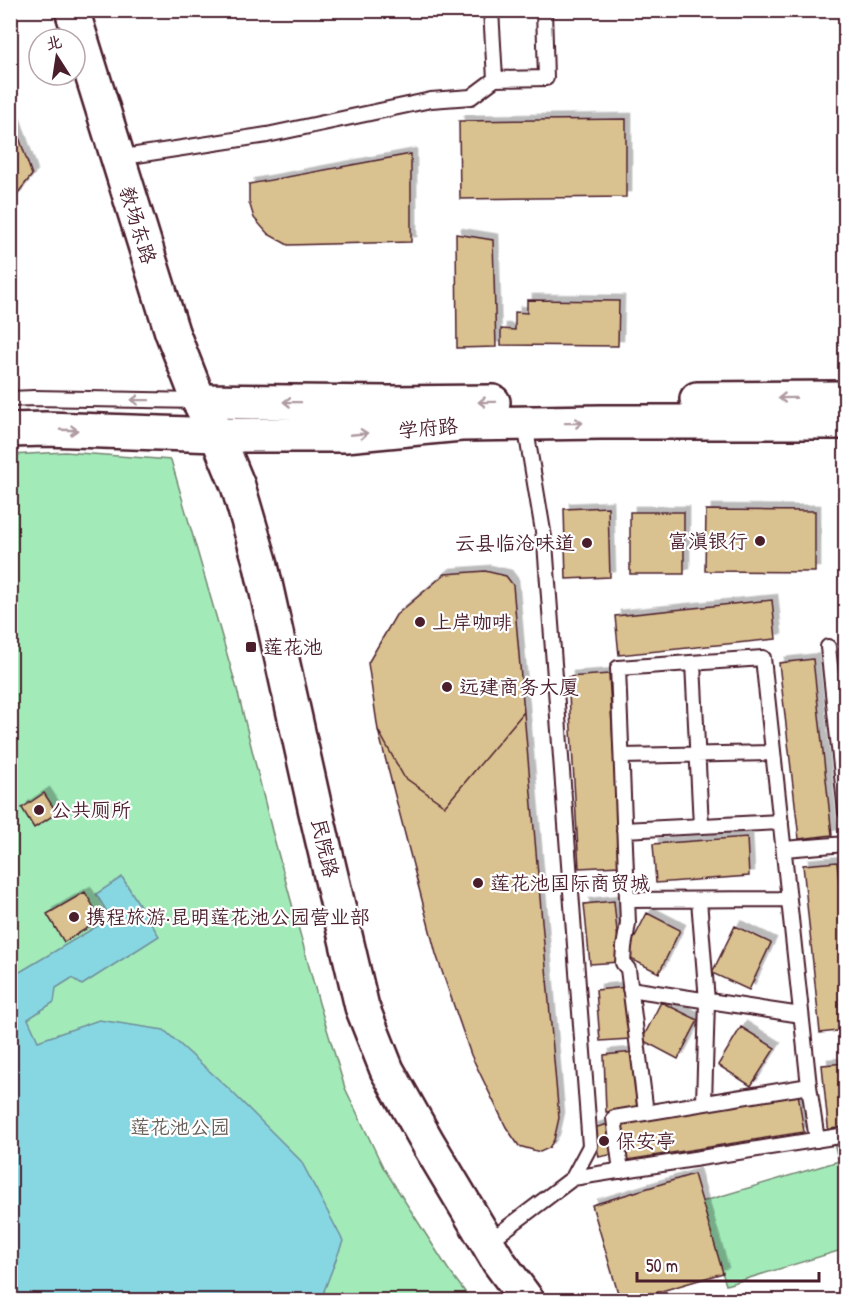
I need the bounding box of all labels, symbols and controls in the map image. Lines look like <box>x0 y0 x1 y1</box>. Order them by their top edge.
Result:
north arrow <box>27 27 87 87</box>
text: 北 <box>44 30 64 55</box>
street label: 教场东路 <box>114 183 163 268</box>
one-way arrow <box>778 393 798 404</box>
one-way arrow <box>131 394 151 406</box>
one-way arrow <box>283 396 303 408</box>
one-way arrow <box>478 396 498 408</box>
street label: 学府路 <box>397 411 460 444</box>
one-way arrow <box>564 417 584 429</box>
one-way arrow <box>58 424 78 436</box>
one-way arrow <box>348 428 368 439</box>
place label: 富滇银行 <box>668 527 748 554</box>
place label: 云县临沧味道 <box>455 529 575 556</box>
marker: 富滇银行 <box>753 534 767 548</box>
marker: 云县临沧味道 <box>580 536 594 550</box>
place label: 上岸咖啡 <box>432 608 512 635</box>
marker: 上岸咖啡 <box>413 615 427 629</box>
place label: 莲花池 <box>263 633 323 660</box>
marker: 莲花池 <box>244 640 258 654</box>
place label: 远建商务大厦 <box>459 673 579 700</box>
marker: 远建商务大厦 <box>440 680 454 694</box>
place label: 公共厕所 <box>51 796 131 823</box>
marker: 公共厕所 <box>32 803 46 817</box>
street label: 民院路 <box>306 816 346 881</box>
place label: 莲花池国际商贸城 <box>490 869 650 896</box>
marker: 莲花池国际商贸城 <box>471 876 485 890</box>
place label: 携程旅游·昆明莲花池公园营业部 <box>86 903 370 930</box>
marker: 携程旅游·昆明莲花池公园营业部 <box>67 910 81 924</box>
park label: 莲花池公园 <box>130 1113 230 1140</box>
place label: 保安亭 <box>616 1127 676 1154</box>
marker: 保安亭 <box>597 1134 611 1148</box>
scale bar <box>637 1245 818 1283</box>
text: 50 m <box>646 1253 678 1278</box>

